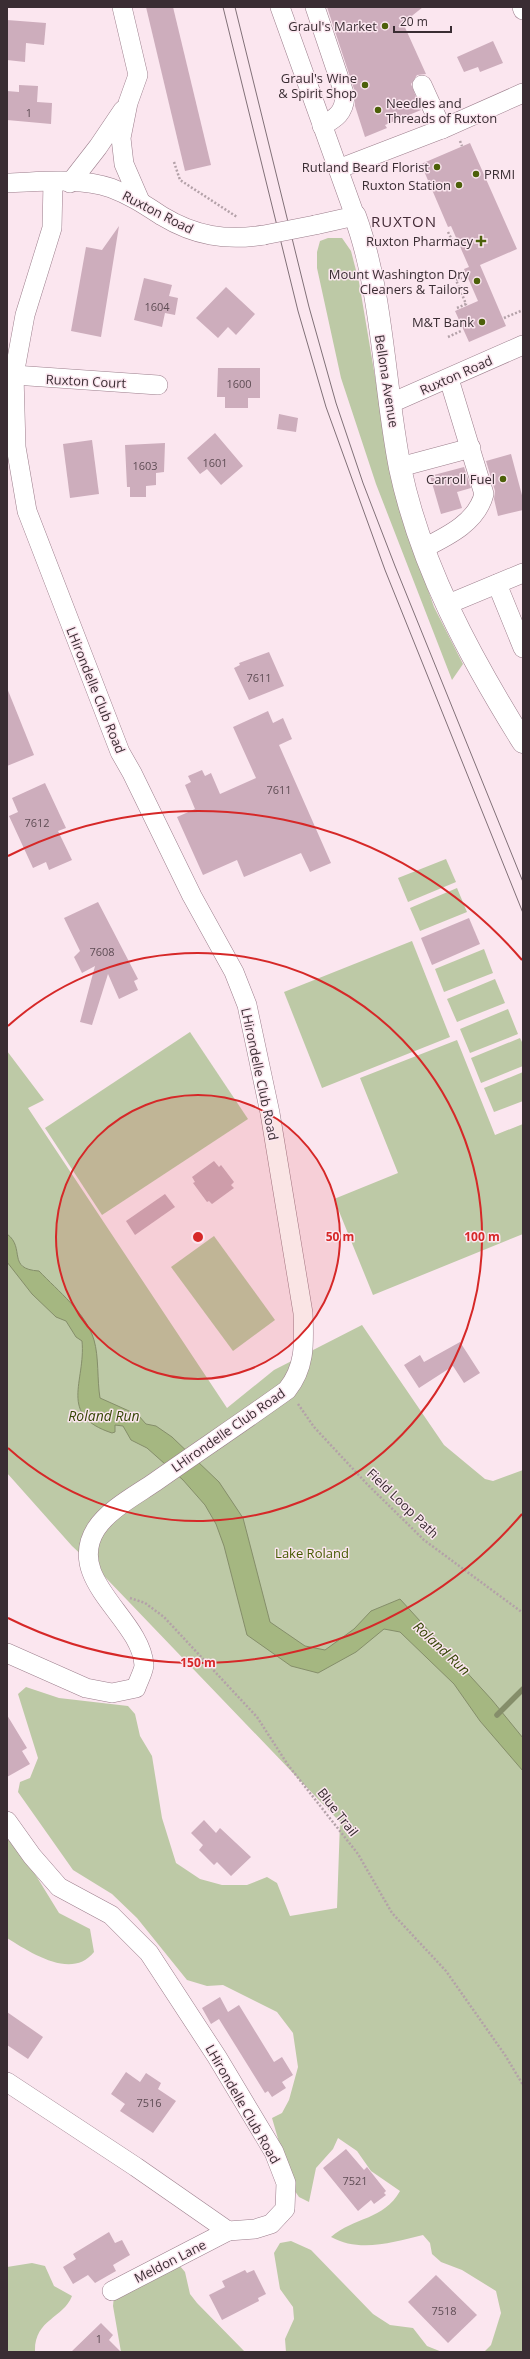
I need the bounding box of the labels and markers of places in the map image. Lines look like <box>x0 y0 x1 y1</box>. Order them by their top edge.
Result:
place label: Graul's Market <box>288 17 377 35</box>
marker: Graul's Market <box>380 21 390 31</box>
place label: Graul's Wine & Spirit Shop <box>278 69 357 102</box>
marker: Graul's Wine & Spirit Shop <box>360 80 370 90</box>
place label: Needles and Threads of Ruxton <box>386 94 497 127</box>
marker: Needles and Threads of Ruxton <box>373 105 383 115</box>
place label: Rutland Beard Florist <box>302 158 429 176</box>
marker: Rutland Beard Florist <box>432 162 442 172</box>
place label: PRMI <box>484 165 515 183</box>
marker: PRMI <box>471 169 481 179</box>
place label: Ruxton Station <box>362 176 451 194</box>
marker: Ruxton Station <box>454 180 464 190</box>
place label: Ruxton Pharmacy <box>366 232 473 250</box>
marker: Ruxton Pharmacy <box>476 236 486 246</box>
place label: Mount Washington Dry Cleaners & Tailors <box>329 265 469 298</box>
marker: Mount Washington Dry Cleaners & Tailors <box>472 276 482 286</box>
place label: M&T Bank <box>412 313 474 331</box>
marker: M&T Bank <box>477 317 487 327</box>
place label: Carroll Fuel <box>426 470 495 488</box>
marker: Carroll Fuel <box>498 474 508 484</box>
centre of rings <box>191 1230 205 1244</box>

